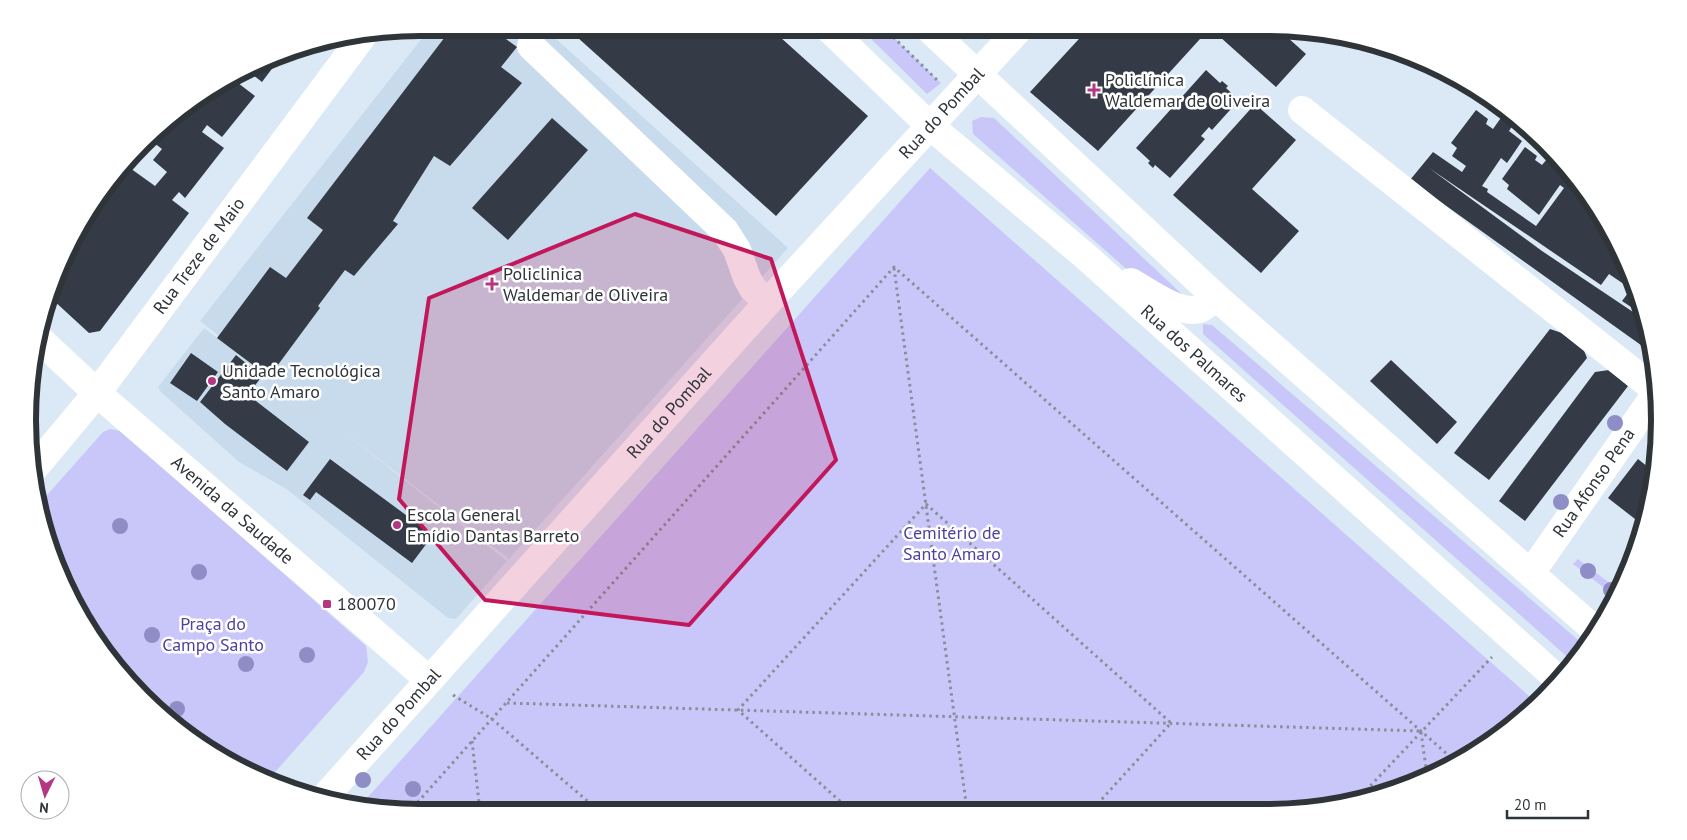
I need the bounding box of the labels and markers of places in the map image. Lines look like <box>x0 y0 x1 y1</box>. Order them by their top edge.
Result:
place label: Policlínica Waldemar de Oliveira <box>1105 68 1270 112</box>
marker: Policlínica Waldemar de Oliveira <box>1087 83 1101 97</box>
place label: Policlinica Waldemar de Oliveira <box>503 262 668 306</box>
marker: Policlinica Waldemar de Oliveira <box>485 277 499 291</box>
place label: Unidade Tecnológica Santo Amaro <box>222 359 381 403</box>
marker: Unidade Tecnológica Santo Amaro <box>206 375 218 387</box>
place label: Escola General Emídio Dantas Barreto <box>407 503 579 547</box>
marker: Escola General Emídio Dantas Barreto <box>391 519 403 531</box>
place label: 180070 <box>337 592 396 615</box>
marker: 180070 <box>321 598 333 610</box>

